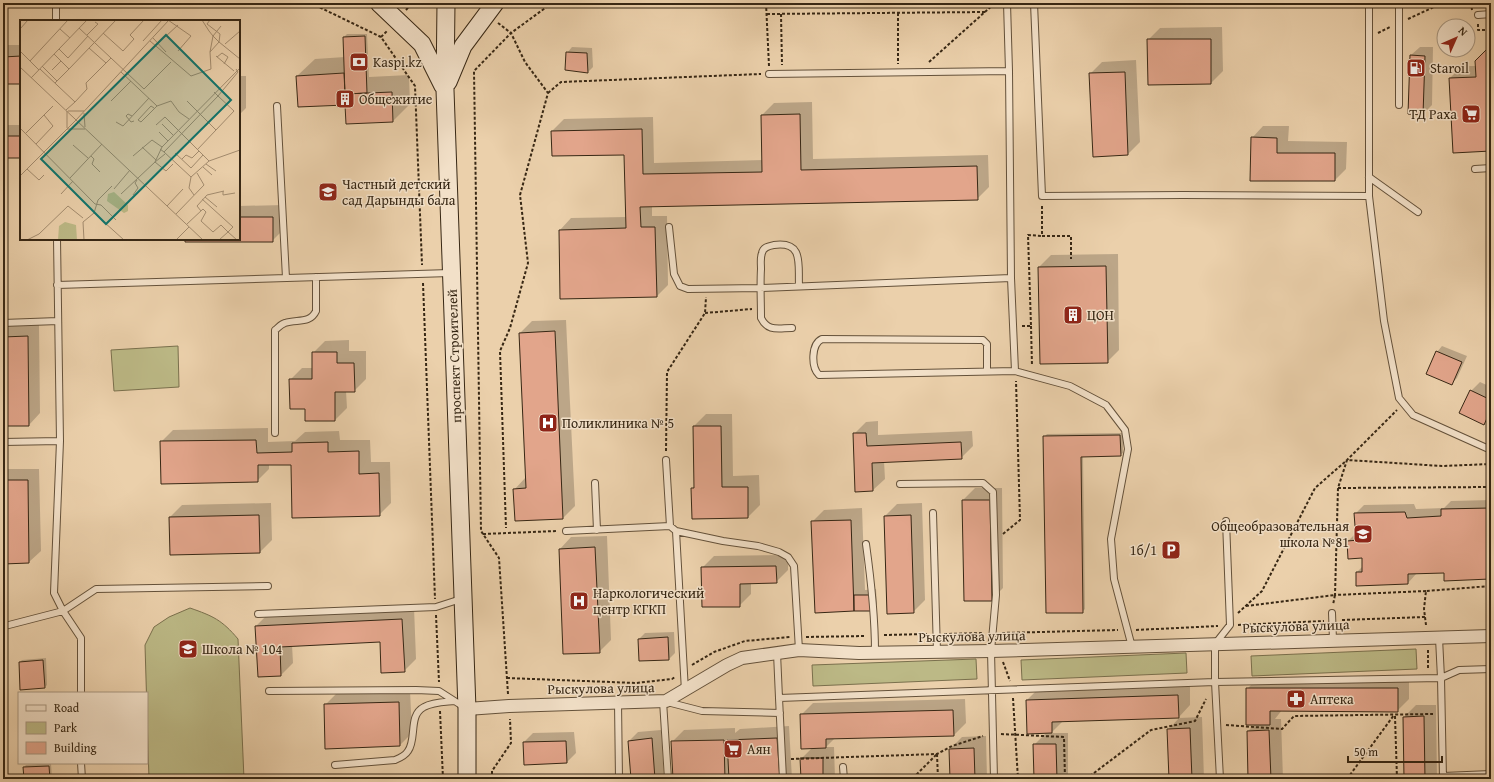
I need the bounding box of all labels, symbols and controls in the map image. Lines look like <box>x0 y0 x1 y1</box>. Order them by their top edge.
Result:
north arrow <box>1436 18 1476 58</box>
inset map <box>20 20 240 240</box>
text: N <box>1455 23 1472 40</box>
bank icon: Kaspi.kz <box>348 51 370 73</box>
place label: Kaspi.kz <box>373 52 422 72</box>
fuel station icon: Staroil <box>1405 57 1427 79</box>
place label: Staroil <box>1430 58 1469 78</box>
building icon: Общежитие <box>334 88 356 110</box>
place label: Общежитие <box>359 89 433 109</box>
supermarket icon: ТД Раха <box>1460 103 1482 125</box>
place label: ТД Раха <box>1409 104 1457 124</box>
place label: Частный детский сад Дарынды бала <box>342 174 456 210</box>
school or university icon: Частный детский сад Дарынды бала <box>317 181 339 203</box>
street label: проспект Строителей <box>442 289 466 423</box>
building icon: ЦОН <box>1062 304 1084 326</box>
place label: ЦОН <box>1087 305 1114 325</box>
hospital icon: Поликлиника № 5 <box>537 412 559 434</box>
place label: Поликлиника № 5 <box>562 413 674 433</box>
place label: Общеобразовательная школа №81 <box>1211 516 1349 552</box>
school or university icon: Общеобразовательная школа №81 <box>1352 523 1374 545</box>
parking icon: 1б/1 <box>1160 539 1182 561</box>
place label: 1б/1 <box>1130 540 1157 560</box>
place label: Наркологический центр КГКП <box>593 583 704 619</box>
hospital icon: Наркологический центр КГКП <box>568 590 590 612</box>
street label: Рыскулова улица <box>1242 614 1350 638</box>
street label: Рыскулова улица <box>918 625 1026 647</box>
school or university icon: Школа № 104 <box>177 638 199 660</box>
place label: Школа № 104 <box>202 639 282 659</box>
street label: Рыскулова улица <box>547 677 655 699</box>
pharmacy icon: Аптека <box>1285 688 1307 710</box>
place label: Аптека <box>1310 689 1354 709</box>
legend <box>18 692 148 764</box>
text: Road <box>54 699 80 716</box>
text: Park <box>54 719 78 736</box>
supermarket icon: Аян <box>722 738 744 760</box>
scale bar <box>1348 738 1442 764</box>
text: Building <box>54 739 97 756</box>
place label: Аян <box>747 739 771 759</box>
text: 50 m <box>1354 743 1378 760</box>

